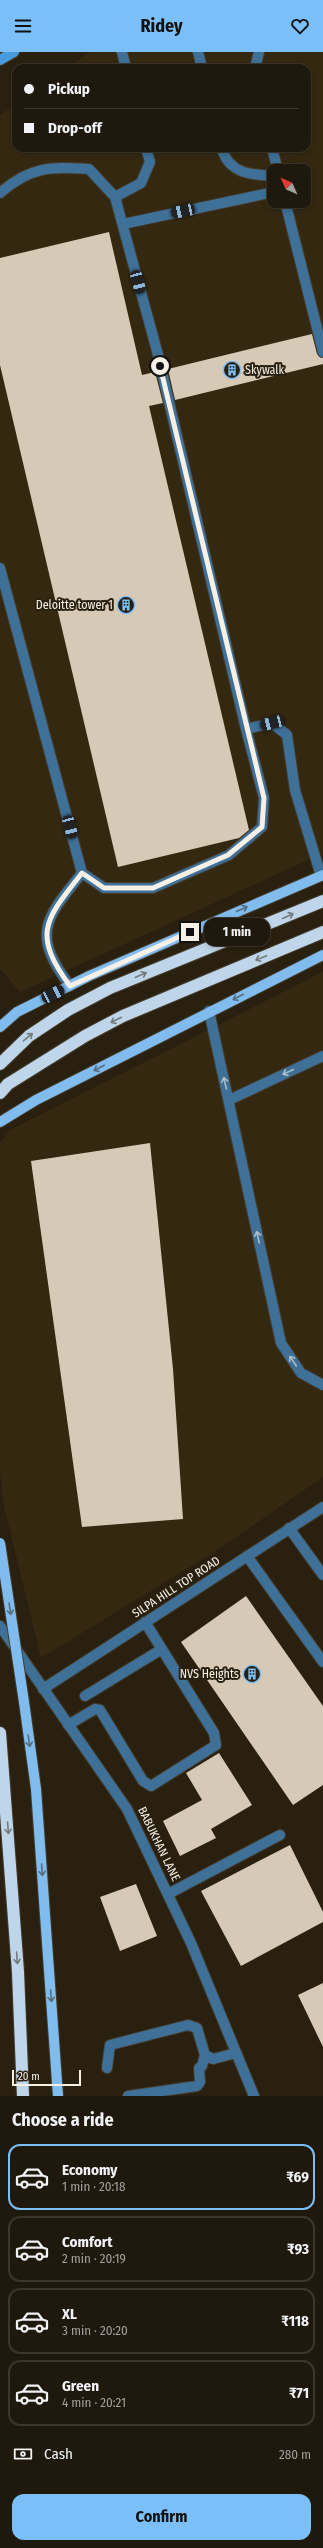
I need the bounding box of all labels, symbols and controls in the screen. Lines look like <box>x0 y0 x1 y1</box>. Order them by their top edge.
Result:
icon: menu <box>12 15 34 37</box>
text: Ridey <box>140 15 183 37</box>
icon: heart <box>289 15 311 37</box>
text: Pickup <box>48 80 90 98</box>
text: Drop-off <box>48 119 102 137</box>
north arrow <box>267 164 311 208</box>
map controls <box>267 164 311 208</box>
car <box>170 203 196 219</box>
car <box>129 269 147 295</box>
route start <box>151 357 169 375</box>
building icon: Skywalk <box>222 360 242 380</box>
place label: Skywalk <box>245 363 285 377</box>
building icon: Deloitte tower 1 <box>116 595 136 615</box>
place label: Deloitte tower 1 <box>36 598 113 612</box>
car <box>259 714 285 732</box>
car <box>61 814 79 840</box>
one-way arrow <box>235 905 247 912</box>
one-way arrow <box>282 912 294 919</box>
callout: 1 min <box>204 918 270 946</box>
route end <box>181 923 199 941</box>
text: 1 min <box>223 924 251 939</box>
one-way arrow <box>256 955 268 963</box>
one-way arrow <box>135 970 147 978</box>
car <box>40 983 66 1005</box>
one-way arrow <box>232 994 244 1001</box>
one-way arrow <box>110 1017 122 1024</box>
one-way arrow <box>23 1033 33 1042</box>
one-way arrow <box>93 1065 105 1072</box>
one-way arrow <box>282 1069 294 1076</box>
one-way arrow <box>221 1077 229 1090</box>
one-way arrow <box>254 1231 262 1244</box>
one-way arrow <box>289 1356 297 1367</box>
street label: SILPA HILL TOP ROAD <box>129 1553 223 1621</box>
one-way arrow <box>6 1602 14 1615</box>
building icon: NVS Heights <box>242 1664 262 1684</box>
place label: NVS Heights <box>180 1667 239 1681</box>
one-way arrow <box>26 1734 33 1747</box>
street label: BABUKHAN LANE <box>135 1805 183 1884</box>
one-way arrow <box>4 1821 11 1834</box>
one-way arrow <box>38 1863 45 1876</box>
one-way arrow <box>13 1951 20 1964</box>
one-way arrow <box>48 1989 55 2002</box>
scale bar <box>12 2068 81 2087</box>
text: 20 m <box>18 2070 40 2083</box>
text: Choose a ride <box>12 2109 114 2131</box>
icon: car <box>14 2159 50 2195</box>
text: Economy <box>62 2161 117 2179</box>
text: ₹69 <box>286 2168 309 2186</box>
text: 1 min · 20:18 <box>62 2179 125 2194</box>
icon: car <box>14 2231 50 2267</box>
text: Comfort <box>62 2233 113 2251</box>
text: ₹93 <box>287 2240 309 2258</box>
text: 2 min · 20:19 <box>62 2251 126 2266</box>
icon: car <box>14 2303 50 2339</box>
text: XL <box>62 2305 77 2323</box>
text: ₹118 <box>281 2312 309 2330</box>
text: 3 min · 20:20 <box>62 2323 128 2338</box>
icon: car <box>14 2375 50 2411</box>
text: Green <box>62 2377 99 2395</box>
text: ₹71 <box>289 2384 309 2402</box>
text: 4 min · 20:21 <box>62 2395 126 2410</box>
icon: cash <box>12 2443 34 2465</box>
text: Cash <box>44 2445 73 2463</box>
text: 280 m <box>279 2447 311 2462</box>
button: Confirm <box>12 2494 311 2540</box>

